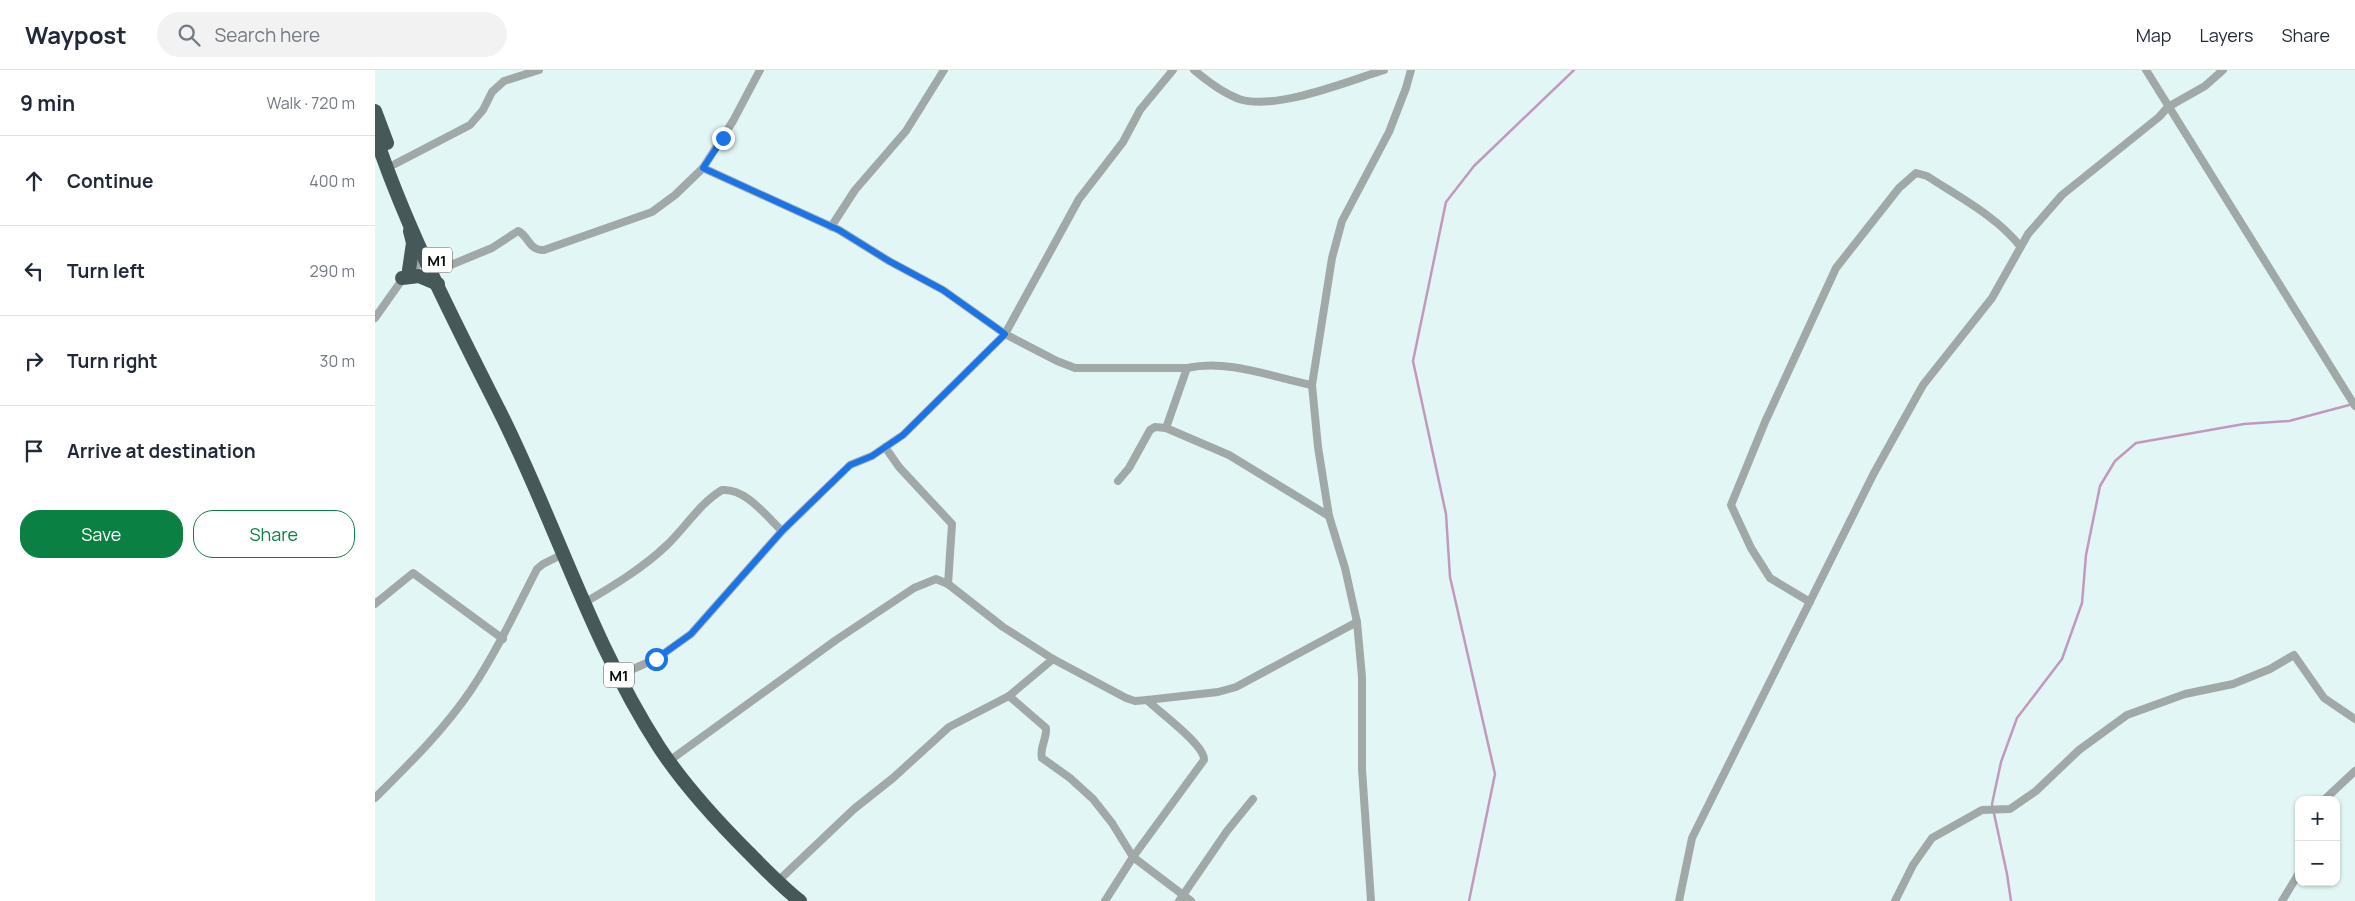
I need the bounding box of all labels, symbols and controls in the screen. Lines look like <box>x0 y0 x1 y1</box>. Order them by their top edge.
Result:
search box <box>157 12 507 57</box>
text: Waypost <box>25 18 127 51</box>
icon: search <box>175 21 203 49</box>
text: Search here <box>215 22 320 48</box>
text: Map <box>2136 23 2171 47</box>
text: Layers <box>2199 23 2253 47</box>
text: Share <box>2281 23 2330 47</box>
text: 9 min <box>20 89 75 117</box>
text: Walk · 720 m <box>266 92 355 114</box>
route end <box>712 127 735 150</box>
icon: ahead <box>20 167 48 195</box>
text: Continue <box>67 168 153 194</box>
text: 400 m <box>309 170 355 192</box>
road number: M1 <box>422 248 452 272</box>
icon: left <box>20 257 48 285</box>
text: Turn left <box>67 258 145 284</box>
text: 290 m <box>309 260 355 282</box>
icon: right <box>20 347 48 375</box>
text: Turn right <box>67 348 157 374</box>
text: 30 m <box>320 350 355 372</box>
icon: arrive <box>20 437 48 465</box>
text: Arrive at destination <box>67 438 256 464</box>
button: Save <box>20 510 183 558</box>
button: Share <box>193 510 355 558</box>
route start <box>645 648 668 671</box>
road number: M1 <box>604 662 634 688</box>
map controls <box>2295 796 2340 886</box>
button: + <box>2295 796 2340 841</box>
button: − <box>2295 841 2340 886</box>

